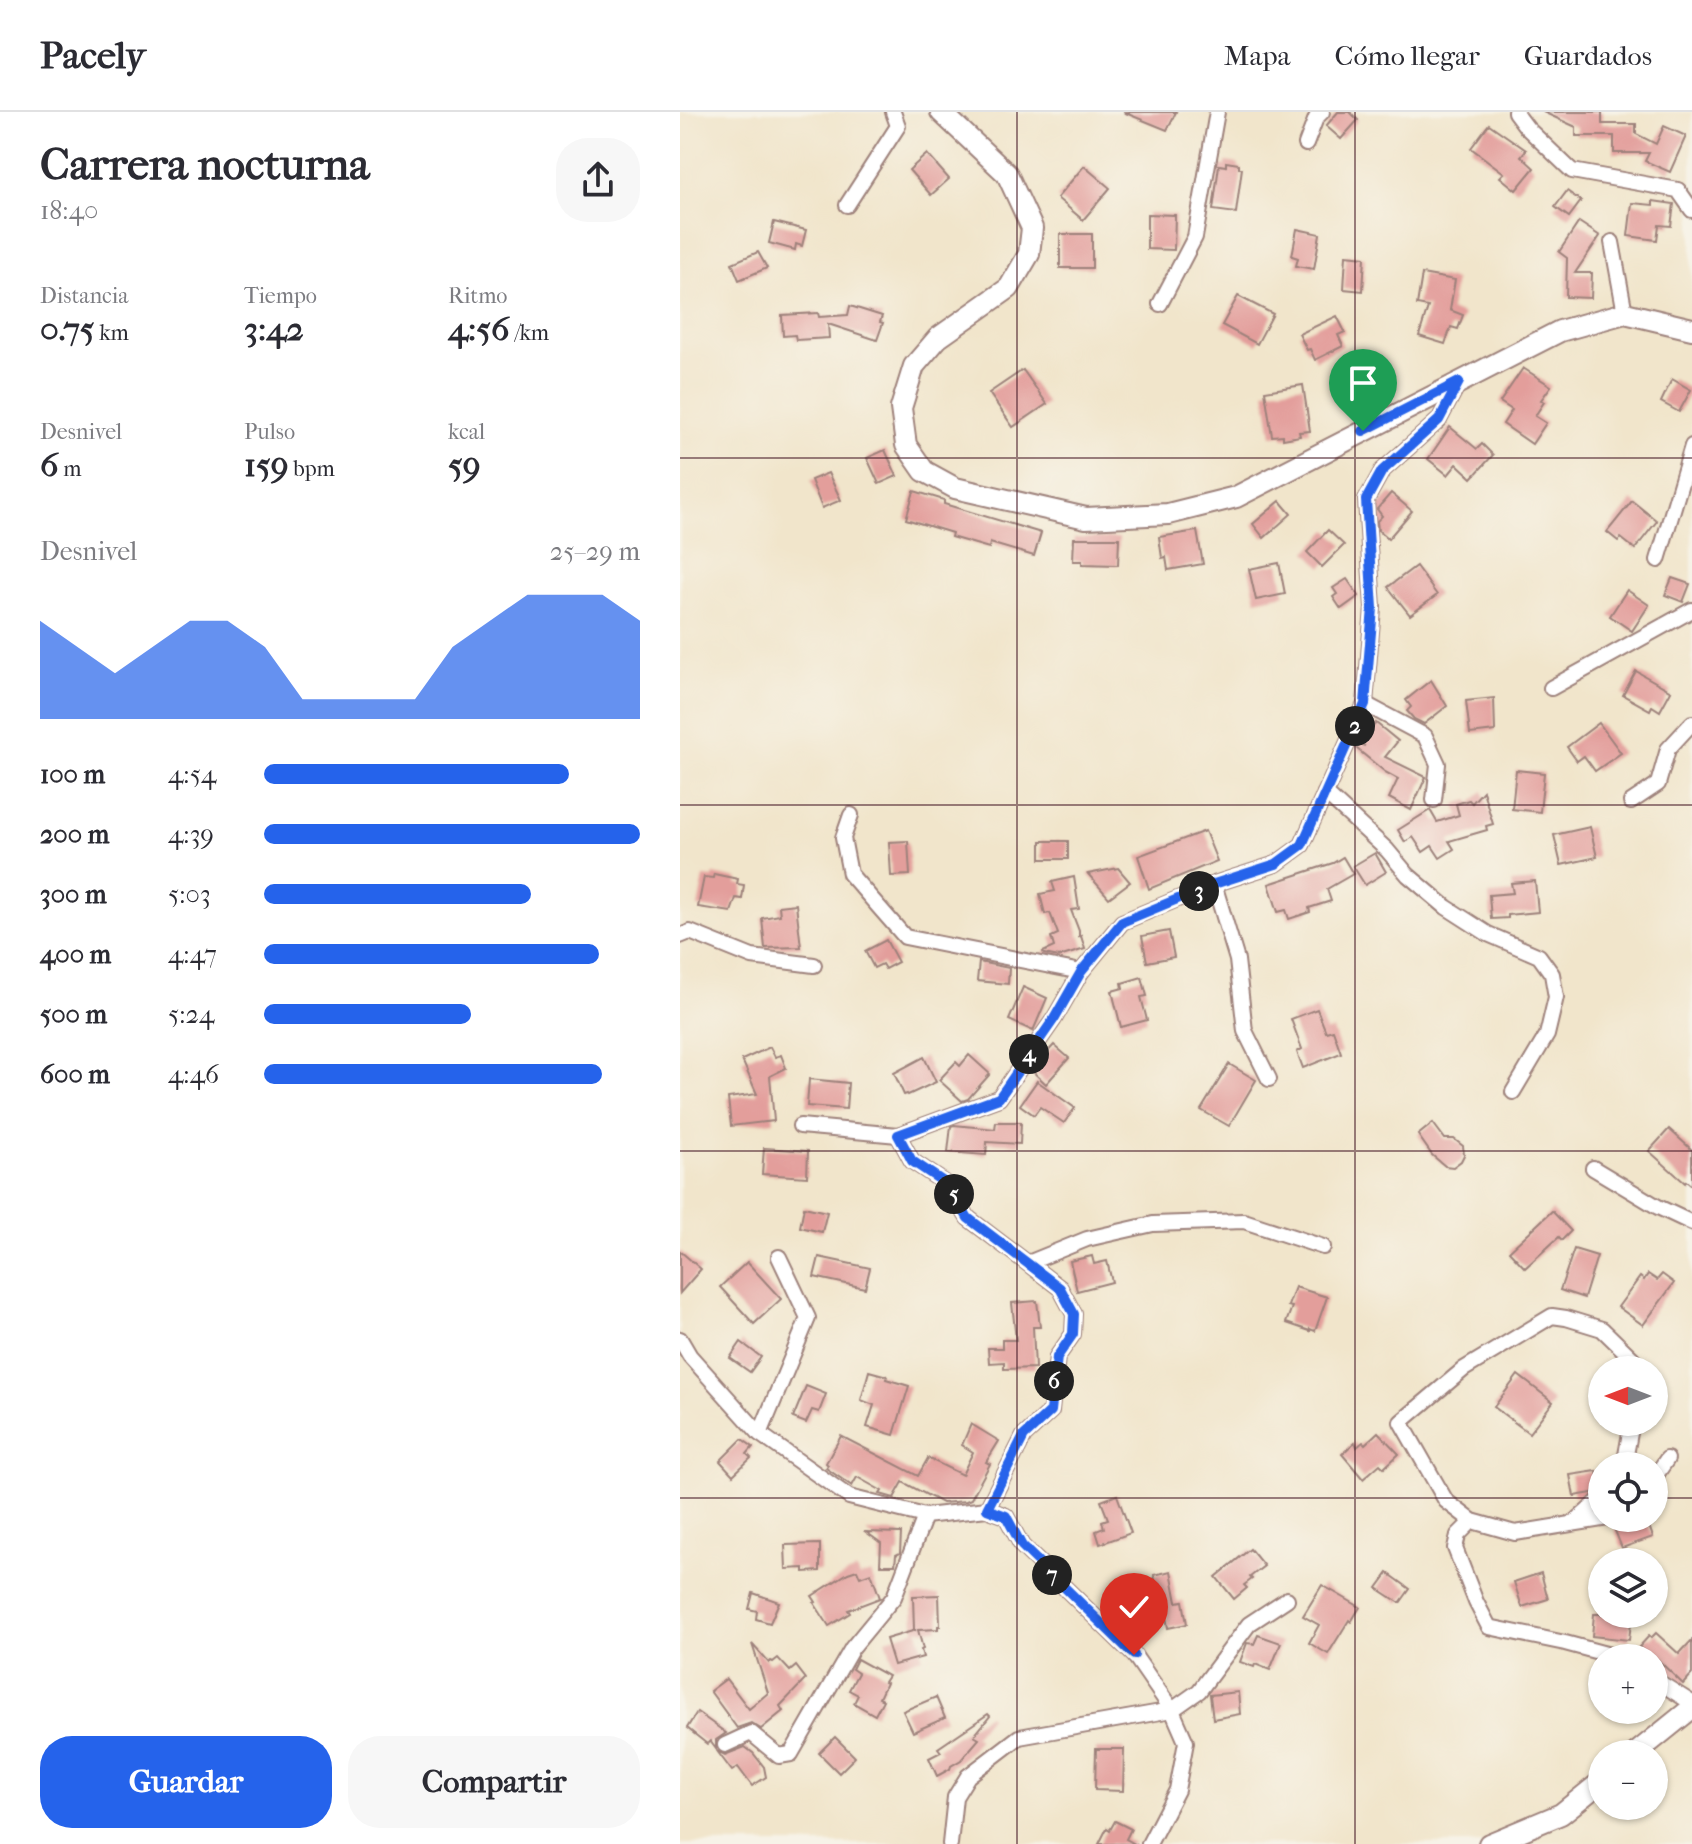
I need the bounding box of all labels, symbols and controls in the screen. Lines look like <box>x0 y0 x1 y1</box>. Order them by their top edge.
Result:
text: Pacely <box>40 33 146 78</box>
text: Mapa <box>1224 39 1291 72</box>
text: Cómo llegar <box>1335 39 1480 72</box>
text: Guardados <box>1524 39 1652 72</box>
button: share <box>556 138 640 222</box>
text: Carrera nocturna <box>40 139 370 190</box>
text: 18:40 <box>40 195 98 226</box>
text: Distancia <box>40 283 128 309</box>
text: Tiempo <box>244 283 317 309</box>
text: Ritmo <box>448 283 508 309</box>
text: 0.75 <box>40 309 95 349</box>
text: 3:42 <box>244 309 304 349</box>
text: 4:56 <box>448 309 509 349</box>
text: km <box>95 320 129 346</box>
text: /km <box>509 320 549 346</box>
pin <box>1329 349 1397 431</box>
icon: arrive <box>1341 361 1385 405</box>
text: Desnivel <box>40 419 122 445</box>
text: Pulso <box>244 419 295 445</box>
text: kcal <box>448 419 485 445</box>
text: 6 <box>40 445 58 485</box>
text: 159 <box>244 445 289 485</box>
text: 59 <box>448 445 481 485</box>
text: m <box>58 456 81 482</box>
text: bpm <box>289 456 335 482</box>
text: Desnivel <box>40 536 137 567</box>
text: 25–29 m <box>550 536 640 567</box>
pin: 2 <box>1335 706 1375 746</box>
text: 2 <box>1349 713 1361 739</box>
text: 100 m <box>40 759 105 790</box>
text: 4:54 <box>168 759 216 790</box>
text: 200 m <box>40 819 109 850</box>
text: 4:39 <box>168 819 214 850</box>
pin: 3 <box>1179 871 1219 911</box>
text: 3 <box>1194 878 1204 904</box>
text: 300 m <box>40 879 107 910</box>
text: 5:03 <box>168 879 211 910</box>
text: 400 m <box>40 939 111 970</box>
text: 4:47 <box>168 939 217 970</box>
text: 500 m <box>40 999 107 1030</box>
text: 5:24 <box>168 999 214 1030</box>
pin: 4 <box>1009 1034 1049 1074</box>
text: 4 <box>1023 1041 1036 1067</box>
text: 600 m <box>40 1059 110 1090</box>
text: 4:46 <box>168 1059 219 1090</box>
pin: 5 <box>934 1174 974 1214</box>
text: 5 <box>949 1181 959 1207</box>
north arrow <box>1588 1356 1668 1436</box>
map controls <box>1588 1356 1668 1820</box>
pin: 6 <box>1034 1361 1074 1401</box>
text: 6 <box>1048 1368 1060 1394</box>
button: locate <box>1588 1452 1668 1532</box>
button: layers <box>1588 1548 1668 1628</box>
pin: 7 <box>1032 1555 1072 1595</box>
text: 7 <box>1047 1562 1057 1588</box>
pin <box>1100 1573 1168 1655</box>
icon: check <box>1112 1585 1156 1629</box>
button: + <box>1588 1644 1668 1724</box>
button: Guardar <box>40 1736 332 1828</box>
button: Compartir <box>348 1736 640 1828</box>
button: − <box>1588 1740 1668 1820</box>

